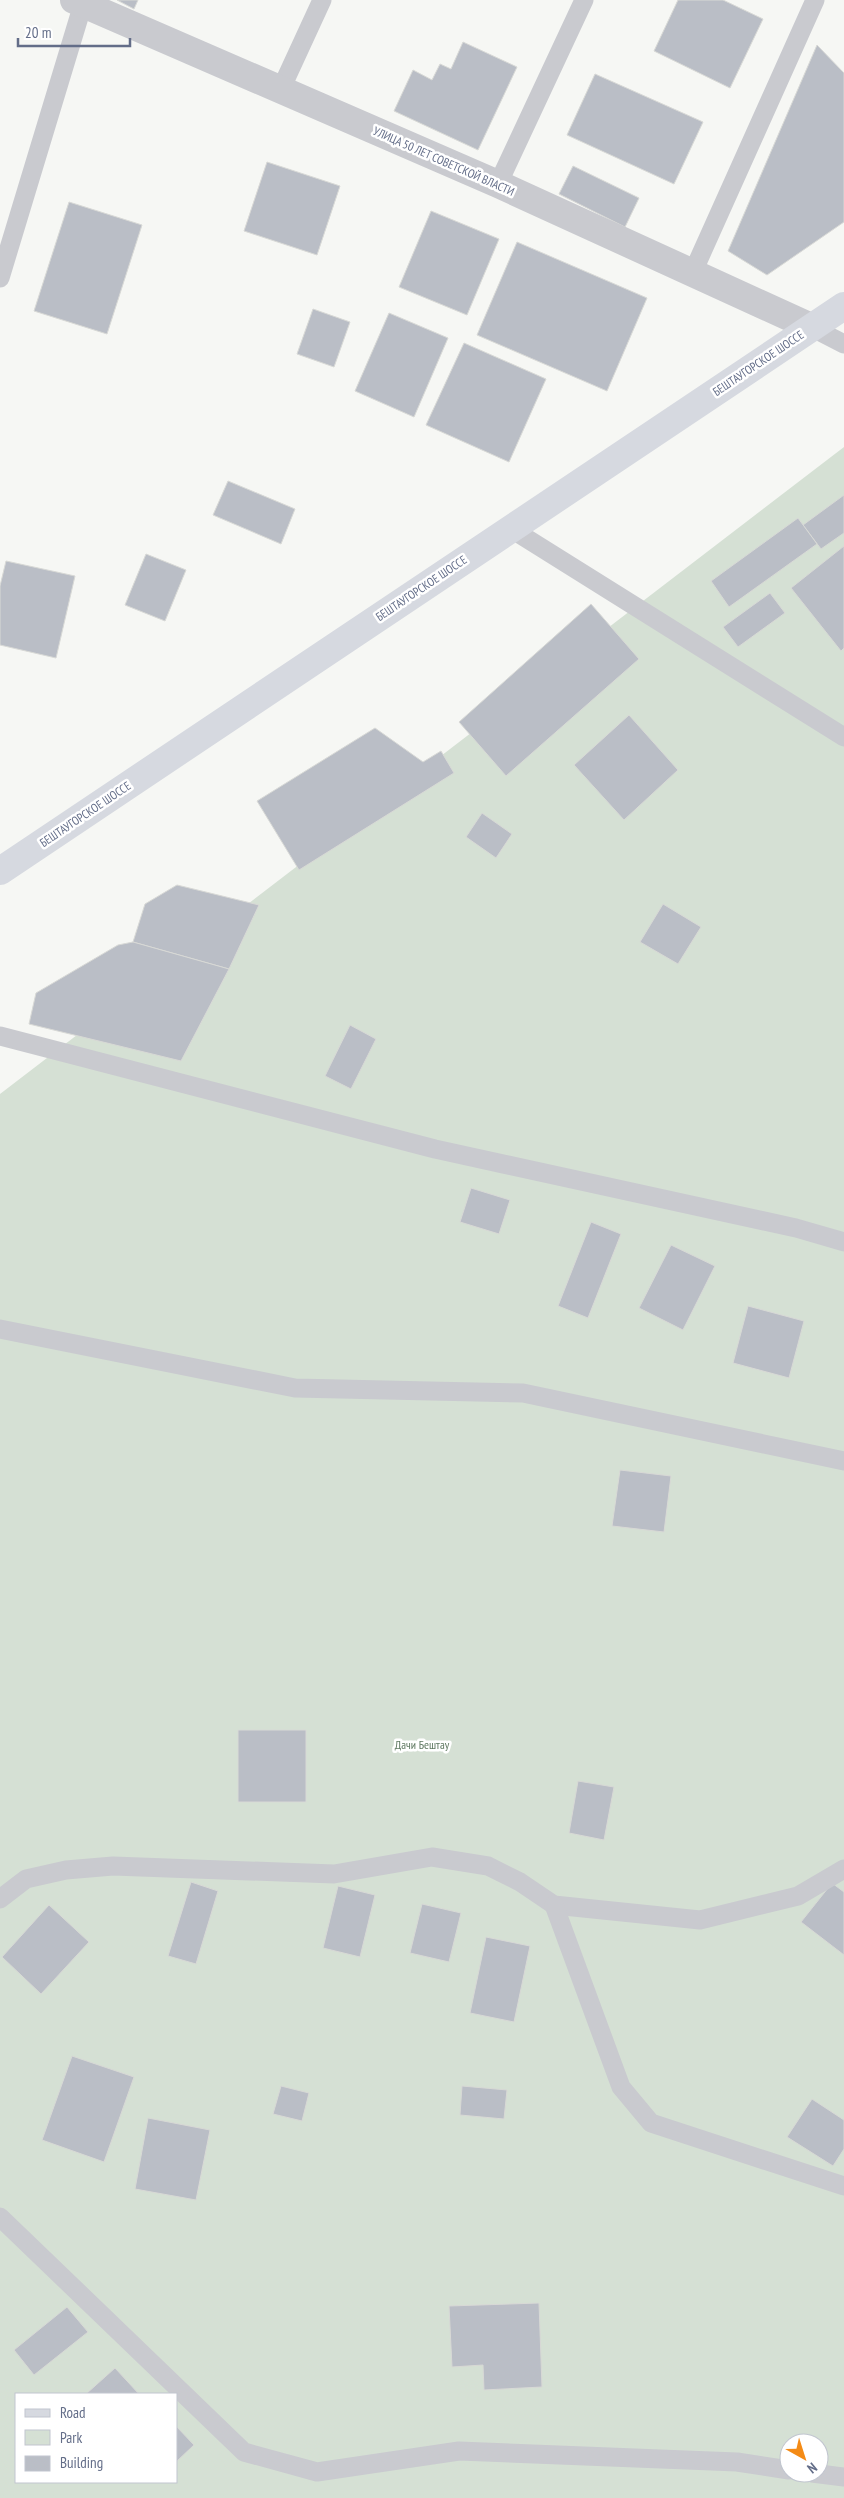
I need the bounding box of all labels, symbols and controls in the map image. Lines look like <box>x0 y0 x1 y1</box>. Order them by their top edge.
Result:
scale bar <box>18 15 130 47</box>
text: 20 m <box>25 23 51 42</box>
street label: УЛИЦА 50 ЛЕТ СОВЕТСКОЙ ВЛАСТИ <box>371 123 517 199</box>
street label: БЕШТАУГОРСКОЕ ШОССЕ <box>710 327 806 399</box>
street label: БЕШТАУГОРСКОЕ ШОССЕ <box>373 552 469 624</box>
street label: БЕШТАУГОРСКОЕ ШОССЕ <box>37 778 133 850</box>
park label: Дачи Бештау <box>395 1737 450 1752</box>
legend <box>15 2393 178 2483</box>
text: Road <box>60 2403 86 2422</box>
text: Park <box>60 2428 82 2447</box>
north arrow <box>779 2433 829 2483</box>
text: Building <box>60 2453 103 2472</box>
text: N <box>804 2459 821 2477</box>

